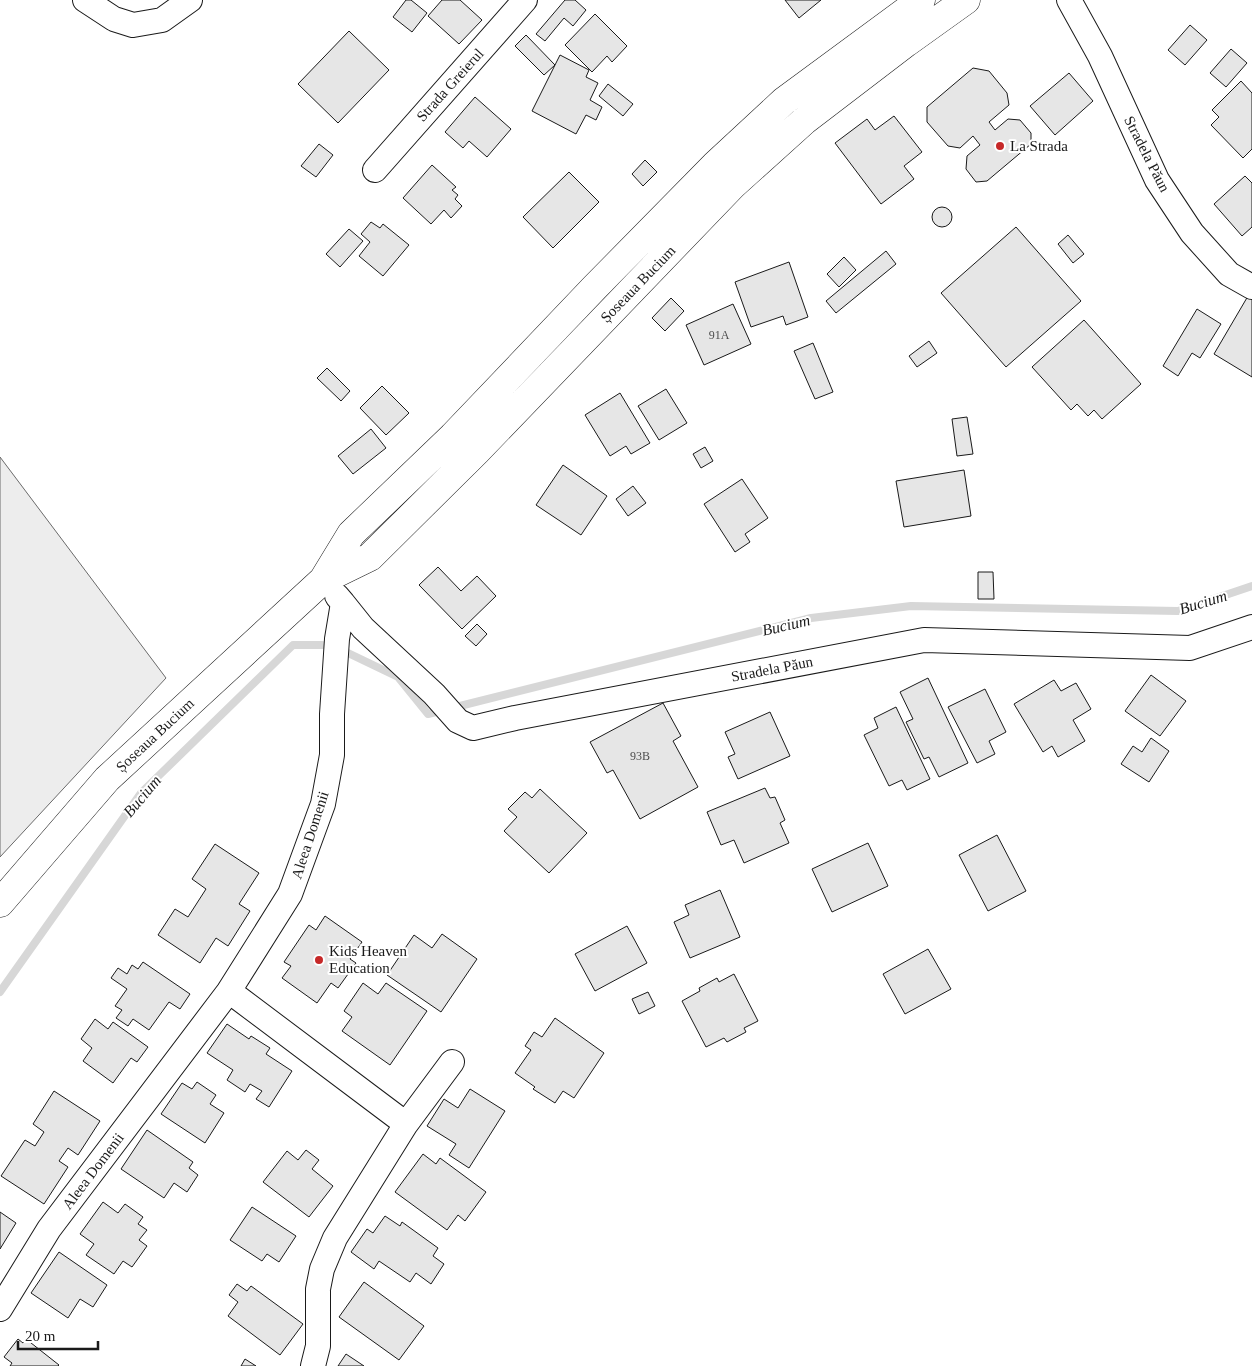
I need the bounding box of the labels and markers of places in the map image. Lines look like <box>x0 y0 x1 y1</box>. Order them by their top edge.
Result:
place label: La Strada <box>1010 138 1068 154</box>
marker: La Strada <box>994 140 1006 152</box>
place label: Kids Heaven Education <box>329 943 407 976</box>
marker: Kids Heaven Education <box>313 954 325 966</box>

